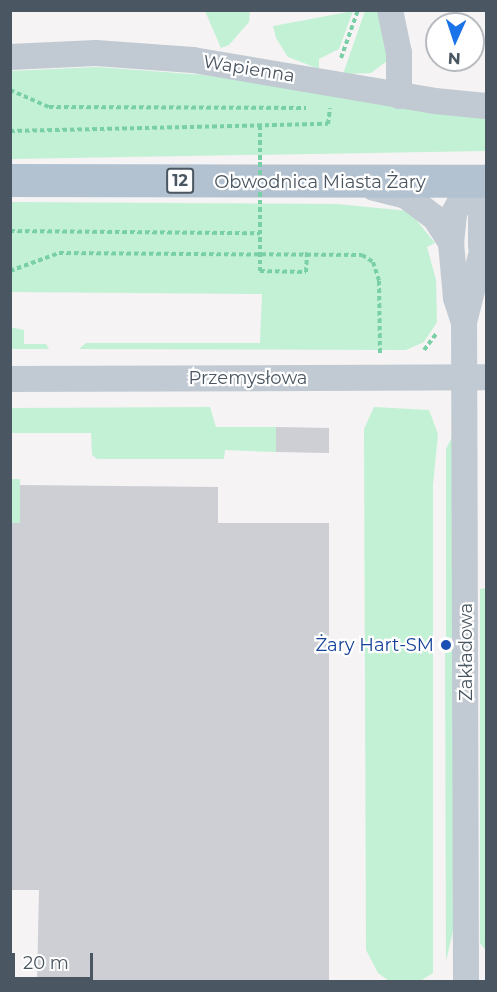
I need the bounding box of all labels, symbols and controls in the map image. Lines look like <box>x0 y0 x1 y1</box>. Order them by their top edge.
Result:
north arrow <box>425 12 485 72</box>
text: N <box>447 49 461 68</box>
street label: Wapienna <box>202 51 296 87</box>
road number: 12 <box>165 168 195 194</box>
street label: Obwodnica Miasta Żary <box>214 171 426 193</box>
street label: Przemysłowa <box>189 367 307 389</box>
street label: Zakładowa <box>455 603 477 701</box>
place label: Żary Hart-SM <box>315 634 434 656</box>
marker: Żary Hart-SM <box>439 638 453 652</box>
scale bar <box>15 941 96 979</box>
text: 20 m <box>23 952 69 974</box>

